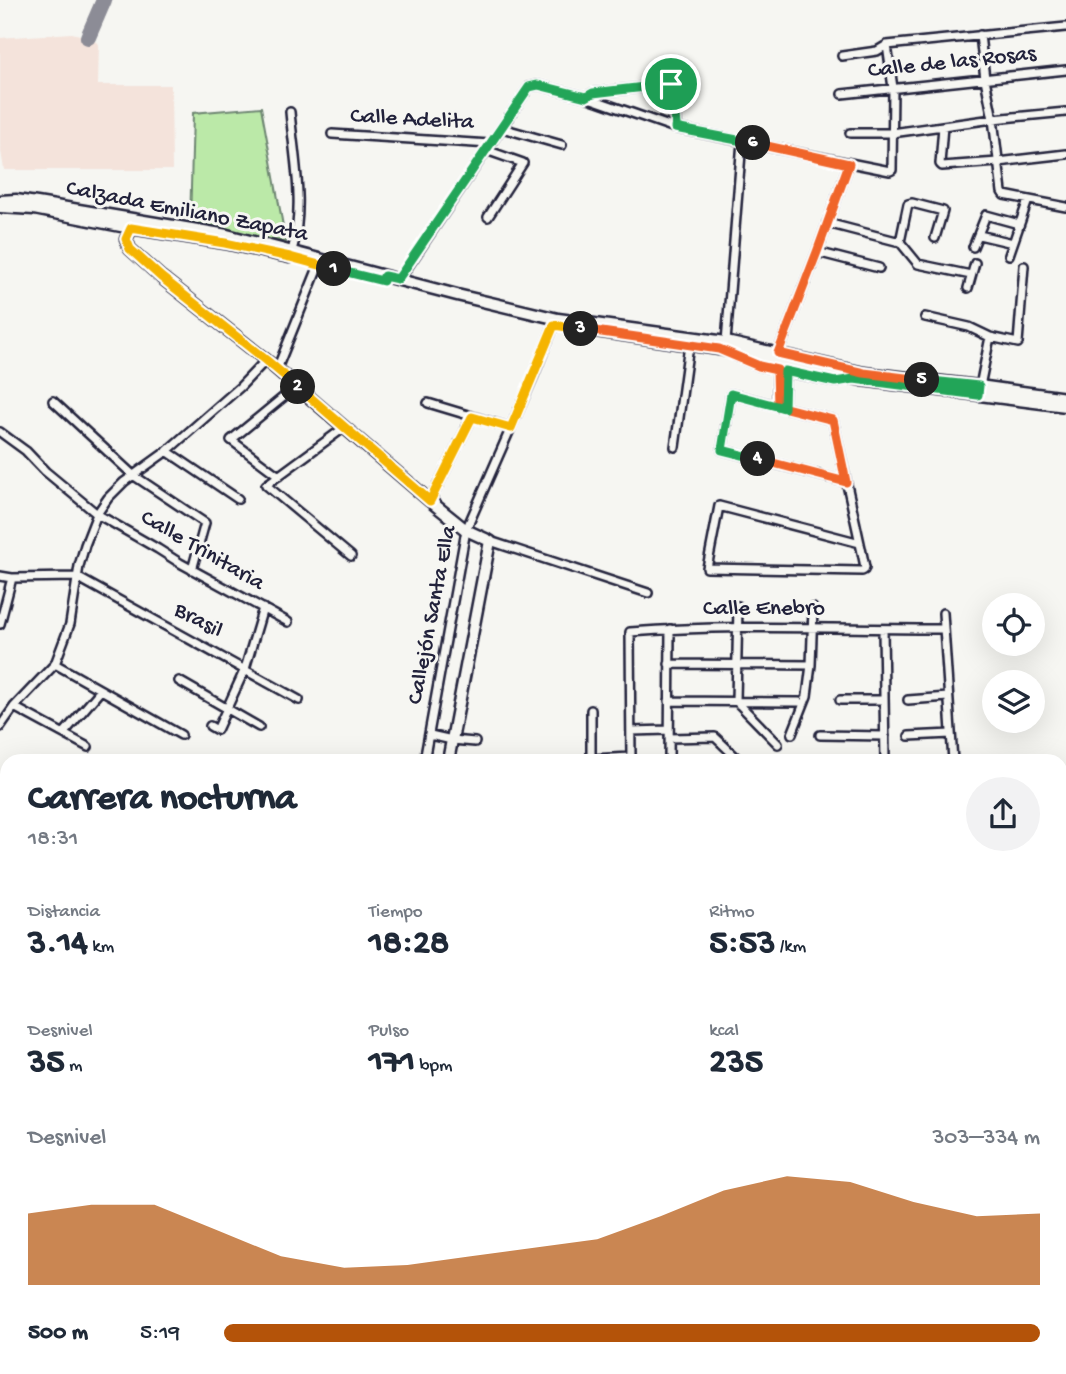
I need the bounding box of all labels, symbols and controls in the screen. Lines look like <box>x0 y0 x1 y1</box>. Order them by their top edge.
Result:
street label: Calle de las Rosas <box>867 41 1038 85</box>
pin <box>641 54 701 114</box>
icon: arrive <box>652 65 690 103</box>
street label: Calle Adelita <box>349 103 476 137</box>
pin: 6 <box>736 125 770 160</box>
text: 6 <box>748 131 757 154</box>
street label: Calzada Emiliano Zapata <box>64 175 311 249</box>
pin: 1 <box>316 252 352 286</box>
text: 1 <box>330 257 337 280</box>
pin: 3 <box>564 312 598 346</box>
text: 3 <box>576 317 585 340</box>
pin: 5 <box>904 362 940 398</box>
text: 5 <box>917 368 927 391</box>
pin: 2 <box>280 370 316 404</box>
text: 2 <box>293 375 302 398</box>
pin: 4 <box>740 442 776 476</box>
text: 4 <box>753 447 762 470</box>
street label: Calle Trinitaria <box>135 505 270 598</box>
street label: Callejón Santa Ella <box>402 522 464 707</box>
map controls <box>982 593 1045 733</box>
button: locate <box>982 593 1045 656</box>
street label: Calle Enebro <box>703 596 825 623</box>
street label: Brasil <box>168 597 227 645</box>
button: layers <box>982 670 1045 733</box>
button: share <box>966 777 1040 851</box>
text: Carrera nocturna <box>28 778 296 822</box>
text: 18:31 <box>28 826 78 853</box>
text: Distancia <box>28 901 100 924</box>
text: Tiempo <box>369 901 423 924</box>
text: Ritmo <box>709 901 755 924</box>
text: 3.14 <box>28 924 88 965</box>
text: 18:28 <box>369 924 449 965</box>
text: 5:53 <box>709 924 775 965</box>
text: km <box>88 936 114 959</box>
text: /km <box>775 936 806 959</box>
text: Desnivel <box>28 1020 93 1043</box>
text: Pulso <box>369 1020 409 1043</box>
text: kcal <box>709 1020 739 1043</box>
text: 35 <box>28 1043 65 1084</box>
text: 171 <box>369 1043 415 1084</box>
text: 235 <box>709 1043 763 1084</box>
text: m <box>65 1055 83 1078</box>
text: bpm <box>415 1055 453 1078</box>
text: Desnivel <box>28 1125 106 1152</box>
text: 303–334 m <box>932 1125 1040 1152</box>
text: 500 m <box>28 1320 88 1347</box>
text: 5:19 <box>140 1320 180 1347</box>

